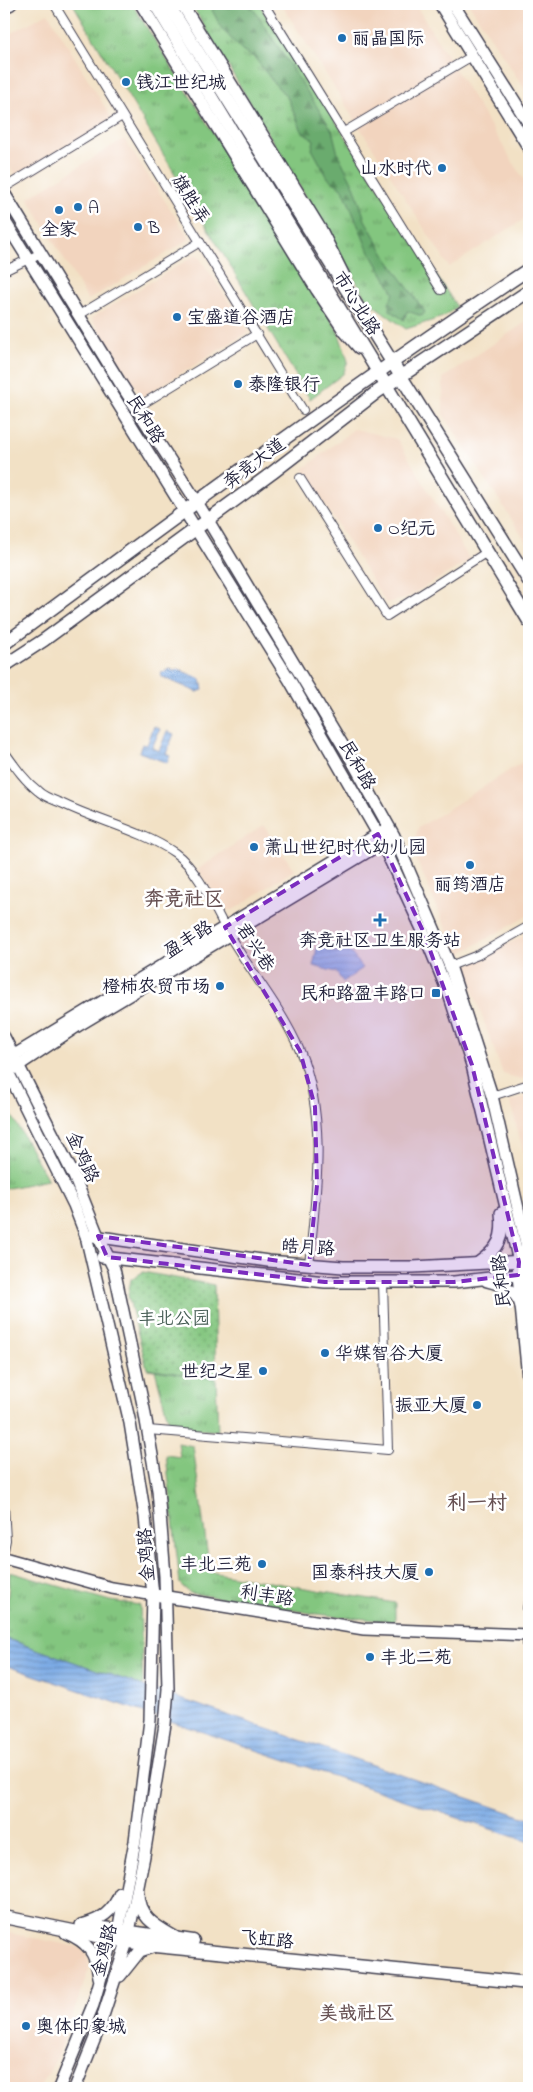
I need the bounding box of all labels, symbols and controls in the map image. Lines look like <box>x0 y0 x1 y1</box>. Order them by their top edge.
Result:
place label: 丽晶国际 <box>352 27 424 53</box>
marker: 丽晶国际 <box>336 32 348 44</box>
place label: 钱江世纪城 <box>136 71 226 97</box>
marker: 钱江世纪城 <box>120 76 132 88</box>
place label: 山水时代 <box>360 157 432 183</box>
marker: 山水时代 <box>436 162 448 174</box>
street label: 旗胜弄 <box>164 170 215 230</box>
place label: A <box>88 196 99 222</box>
marker: A <box>72 201 84 213</box>
marker: 全家 <box>53 204 65 216</box>
place label: B <box>147 216 160 242</box>
place label: 全家 <box>41 218 77 244</box>
marker: B <box>132 221 144 233</box>
street label: 市心北路 <box>325 267 385 341</box>
place label: 宝盛道谷酒店 <box>187 306 295 332</box>
marker: 宝盛道谷酒店 <box>171 311 183 323</box>
place label: 泰隆银行 <box>248 373 320 399</box>
marker: 泰隆银行 <box>232 378 244 390</box>
street label: 民和路 <box>119 390 170 450</box>
street label: 奔竞大道 <box>219 433 292 497</box>
place label: O纪元 <box>388 517 436 543</box>
marker: O纪元 <box>372 522 384 534</box>
street label: 民和路 <box>332 736 381 796</box>
place label: 萧山世纪时代幼儿园 <box>264 836 426 862</box>
marker: 萧山世纪时代幼儿园 <box>248 841 260 853</box>
marker: 丽筠酒店 <box>464 859 476 871</box>
place label: 丽筠酒店 <box>434 873 506 899</box>
district label: 奔竞社区 <box>144 886 224 915</box>
marker: 奔竞社区卫生服务站 <box>373 913 387 927</box>
street label: 盈丰路 <box>159 915 219 966</box>
street label: 君兴巷 <box>229 918 280 978</box>
place label: 奔竞社区卫生服务站 <box>299 929 461 955</box>
place label: 橙柿农贸市场 <box>102 975 210 1001</box>
marker: 橙柿农贸市场 <box>214 980 226 992</box>
place label: 民和路盈丰路口 <box>300 982 426 1008</box>
marker: 民和路盈丰路口 <box>430 987 442 999</box>
street label: 金鸡路 <box>58 1128 104 1188</box>
street label: 皓月路 <box>280 1234 336 1264</box>
street label: 民和路 <box>487 1253 519 1309</box>
park label: 丰北公园 <box>138 1307 210 1333</box>
place label: 华媒智谷大厦 <box>335 1342 443 1368</box>
marker: 华媒智谷大厦 <box>319 1347 331 1359</box>
place label: 世纪之星 <box>181 1360 253 1386</box>
marker: 世纪之星 <box>257 1365 269 1377</box>
place label: 振亚大厦 <box>395 1394 467 1420</box>
marker: 振亚大厦 <box>471 1399 483 1411</box>
district label: 利一村 <box>447 1490 507 1519</box>
street label: 金鸡路 <box>133 1527 163 1583</box>
place label: 丰北三苑 <box>180 1553 252 1579</box>
marker: 丰北三苑 <box>256 1558 268 1570</box>
place label: 国泰科技大厦 <box>311 1561 419 1587</box>
marker: 国泰科技大厦 <box>423 1566 435 1578</box>
street label: 利丰路 <box>238 1580 295 1614</box>
place label: 丰北二苑 <box>380 1646 452 1672</box>
marker: 丰北二苑 <box>364 1651 376 1663</box>
street label: 金鸡路 <box>86 1921 125 1980</box>
street label: 飞虹路 <box>239 1925 295 1957</box>
district label: 美哉社区 <box>319 2001 395 2028</box>
place label: 奥体印象城 <box>36 2015 126 2041</box>
marker: 奥体印象城 <box>20 2020 32 2032</box>

